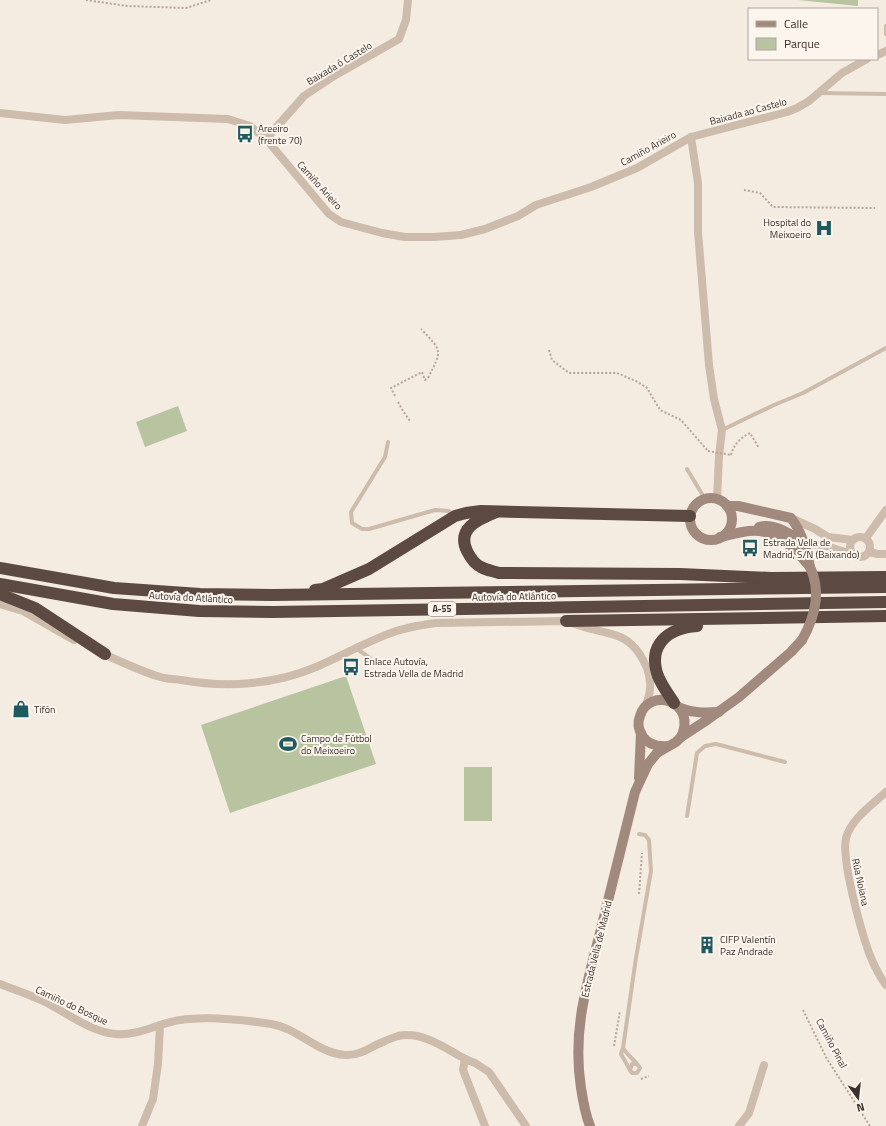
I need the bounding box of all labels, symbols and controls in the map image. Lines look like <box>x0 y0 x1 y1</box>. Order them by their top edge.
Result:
legend <box>748 8 878 60</box>
text: Calle <box>784 14 808 33</box>
text: Parque <box>784 34 820 53</box>
street label: Baixada ó Castelo <box>304 38 375 89</box>
street label: Baixada ao Castelo <box>708 94 788 129</box>
place label: Areeiro (frente 70) <box>258 121 303 148</box>
bus stop icon: Areeiro (frente 70) <box>235 124 255 144</box>
street label: Camiño Arieiro <box>618 127 679 170</box>
street label: Camiño Arieiro <box>294 158 346 213</box>
place label: Hospital do Meixoeiro <box>763 215 811 242</box>
hospital icon: Hospital do Meixoeiro <box>814 218 834 238</box>
place label: Estrada Vella de Madrid, S/N (Baixando) <box>763 535 860 562</box>
bus stop icon: Estrada Vella de Madrid, S/N (Baixando) <box>740 538 760 558</box>
street label: Autovía do Atlántico <box>149 588 233 607</box>
street label: Autovía do Atlántico <box>472 588 556 605</box>
road number: A-55 <box>428 602 456 616</box>
place label: Enlace Autovía, Estrada Vella de Madrid <box>364 654 463 681</box>
bus stop icon: Enlace Autovía, Estrada Vella de Madrid <box>341 657 361 677</box>
shop icon: Tifón <box>11 699 31 719</box>
place label: Tifón <box>34 702 55 717</box>
place label: Campo de Fútbol do Meixoeiro <box>301 731 372 758</box>
sports icon: Campo de Fútbol do Meixoeiro <box>278 734 298 754</box>
street label: Rúa Noiana <box>848 857 873 907</box>
street label: Estrada Vella de Madrid <box>577 899 616 999</box>
place label: CIFP Valentín Paz Andrade <box>720 932 776 959</box>
building icon: CIFP Valentín Paz Andrade <box>697 935 717 955</box>
street label: Camiño do Bosque <box>33 982 110 1029</box>
street label: Camiño Pinal <box>812 1016 851 1071</box>
north arrow <box>838 1078 878 1118</box>
text: N <box>855 1099 866 1116</box>

